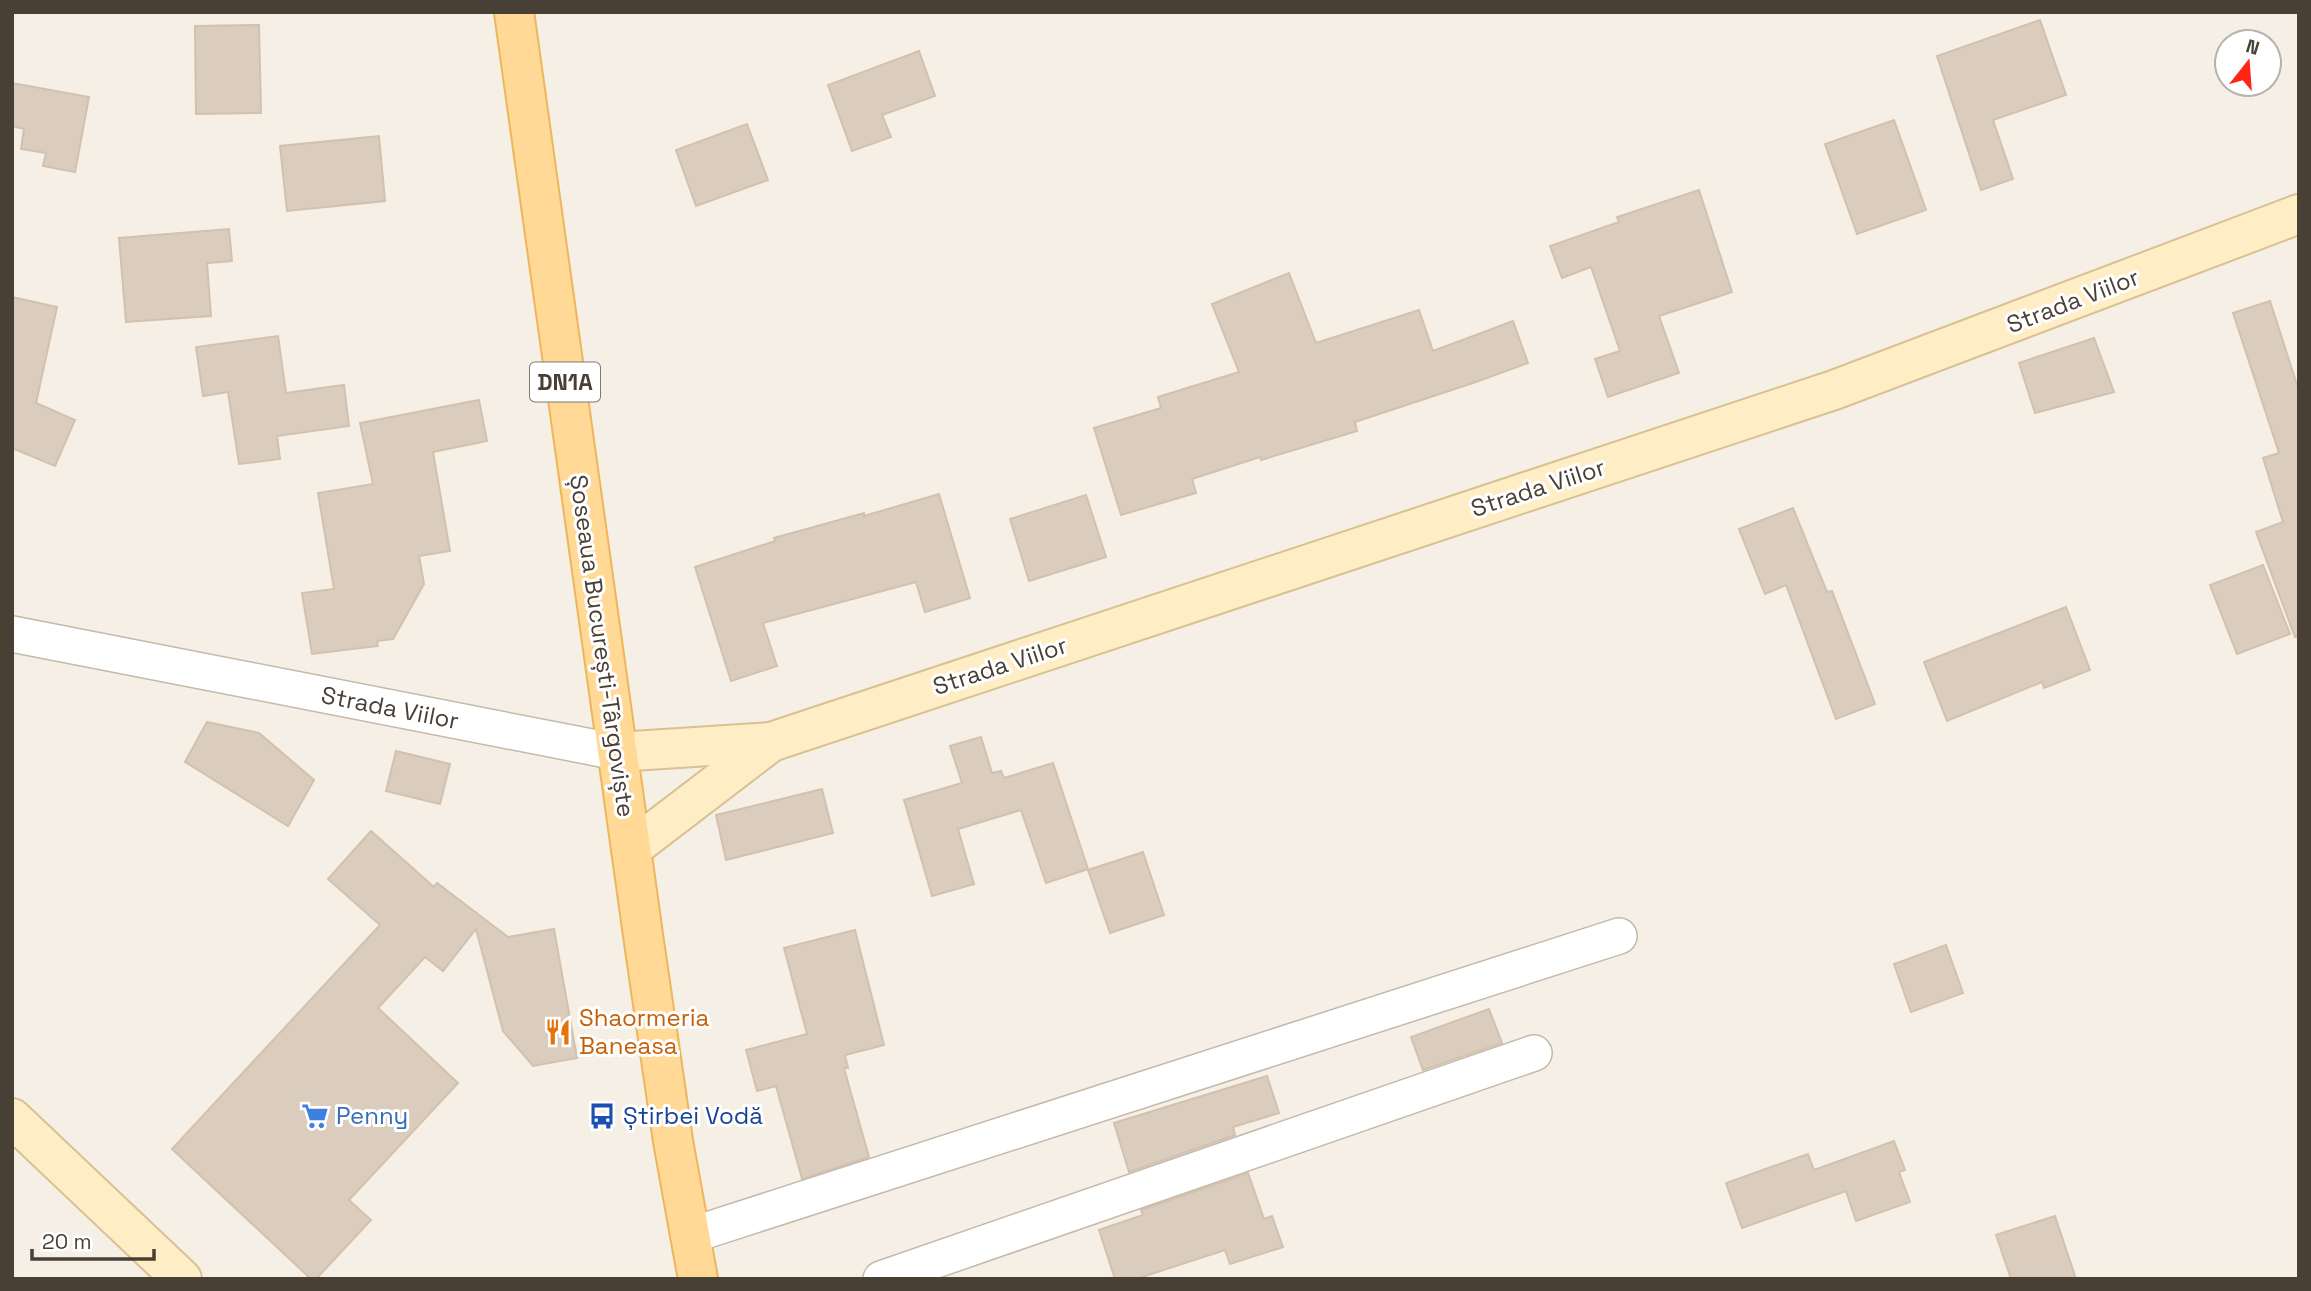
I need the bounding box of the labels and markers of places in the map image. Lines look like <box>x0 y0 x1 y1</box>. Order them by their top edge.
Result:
place label: Shaormeria Baneasa <box>579 1002 710 1061</box>
restaurant icon: Shaormeria Baneasa <box>543 1017 573 1047</box>
place label: Penny <box>336 1100 408 1131</box>
place label: Știrbei Vodă <box>623 1100 763 1131</box>
supermarket icon: Penny <box>300 1101 330 1131</box>
bus stop icon: Știrbei Vodă <box>587 1101 617 1131</box>

